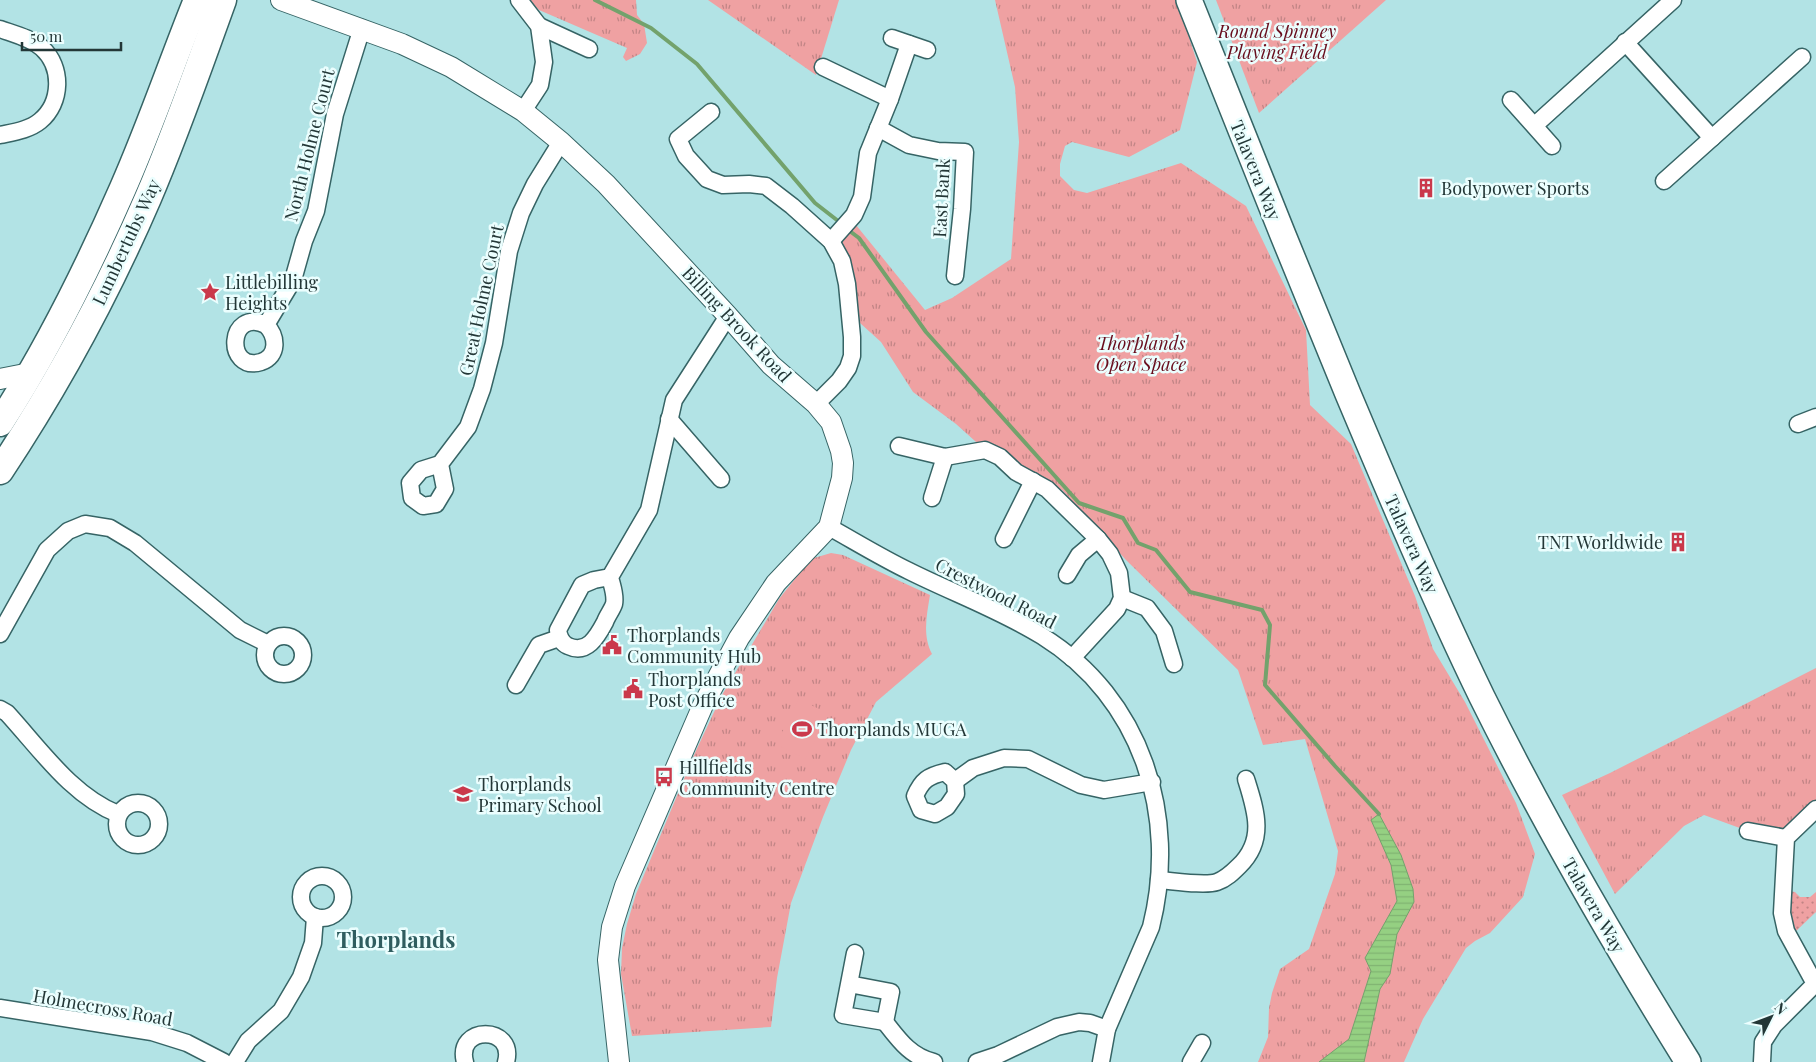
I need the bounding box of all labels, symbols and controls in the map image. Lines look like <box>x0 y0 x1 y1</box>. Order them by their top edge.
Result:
park label: Round Spinney Playing Field <box>1217 19 1336 64</box>
scale bar <box>22 20 121 52</box>
text: 50 m <box>30 26 63 46</box>
street label: North Holme Court <box>278 66 340 224</box>
street label: Talavera Way <box>1225 117 1287 223</box>
street label: East Bank <box>927 158 955 238</box>
street label: Lumbertubs Way <box>86 175 166 309</box>
place label: Bodypower Sports <box>1441 176 1589 200</box>
building icon: Bodypower Sports <box>1415 177 1437 199</box>
street label: Great Holme Court <box>453 222 509 378</box>
street label: Billing Brook Road <box>677 261 797 387</box>
place label: Littlebilling Heights <box>225 270 319 315</box>
place icon: Littlebilling Heights <box>199 281 221 303</box>
park label: Thorplands Open Space <box>1096 331 1186 376</box>
street label: Talavera Way <box>1380 491 1444 597</box>
place label: TNT Worldwide <box>1538 530 1663 554</box>
building icon: TNT Worldwide <box>1667 531 1689 553</box>
street label: Crestwood Road <box>931 552 1061 634</box>
place label: Thorplands Community Hub <box>627 623 761 668</box>
public building icon: Thorplands Community Hub <box>601 634 623 656</box>
place label: Thorplands Post Office <box>648 667 741 712</box>
public building icon: Thorplands Post Office <box>622 678 644 700</box>
place label: Thorplands MUGA <box>817 717 967 741</box>
sports icon: Thorplands MUGA <box>791 718 813 740</box>
place label: Hillfields Community Centre <box>679 755 835 800</box>
bus stop icon: Hillfields Community Centre <box>653 766 675 788</box>
place label: Thorplands Primary School <box>478 772 602 817</box>
school or university icon: Thorplands Primary School <box>452 783 474 805</box>
street label: Talavera Way <box>1557 853 1631 957</box>
district label: Thorplands <box>337 924 455 954</box>
street label: Holmecross Road <box>31 983 175 1031</box>
north arrow <box>1746 992 1796 1042</box>
text: N <box>1771 998 1791 1018</box>

